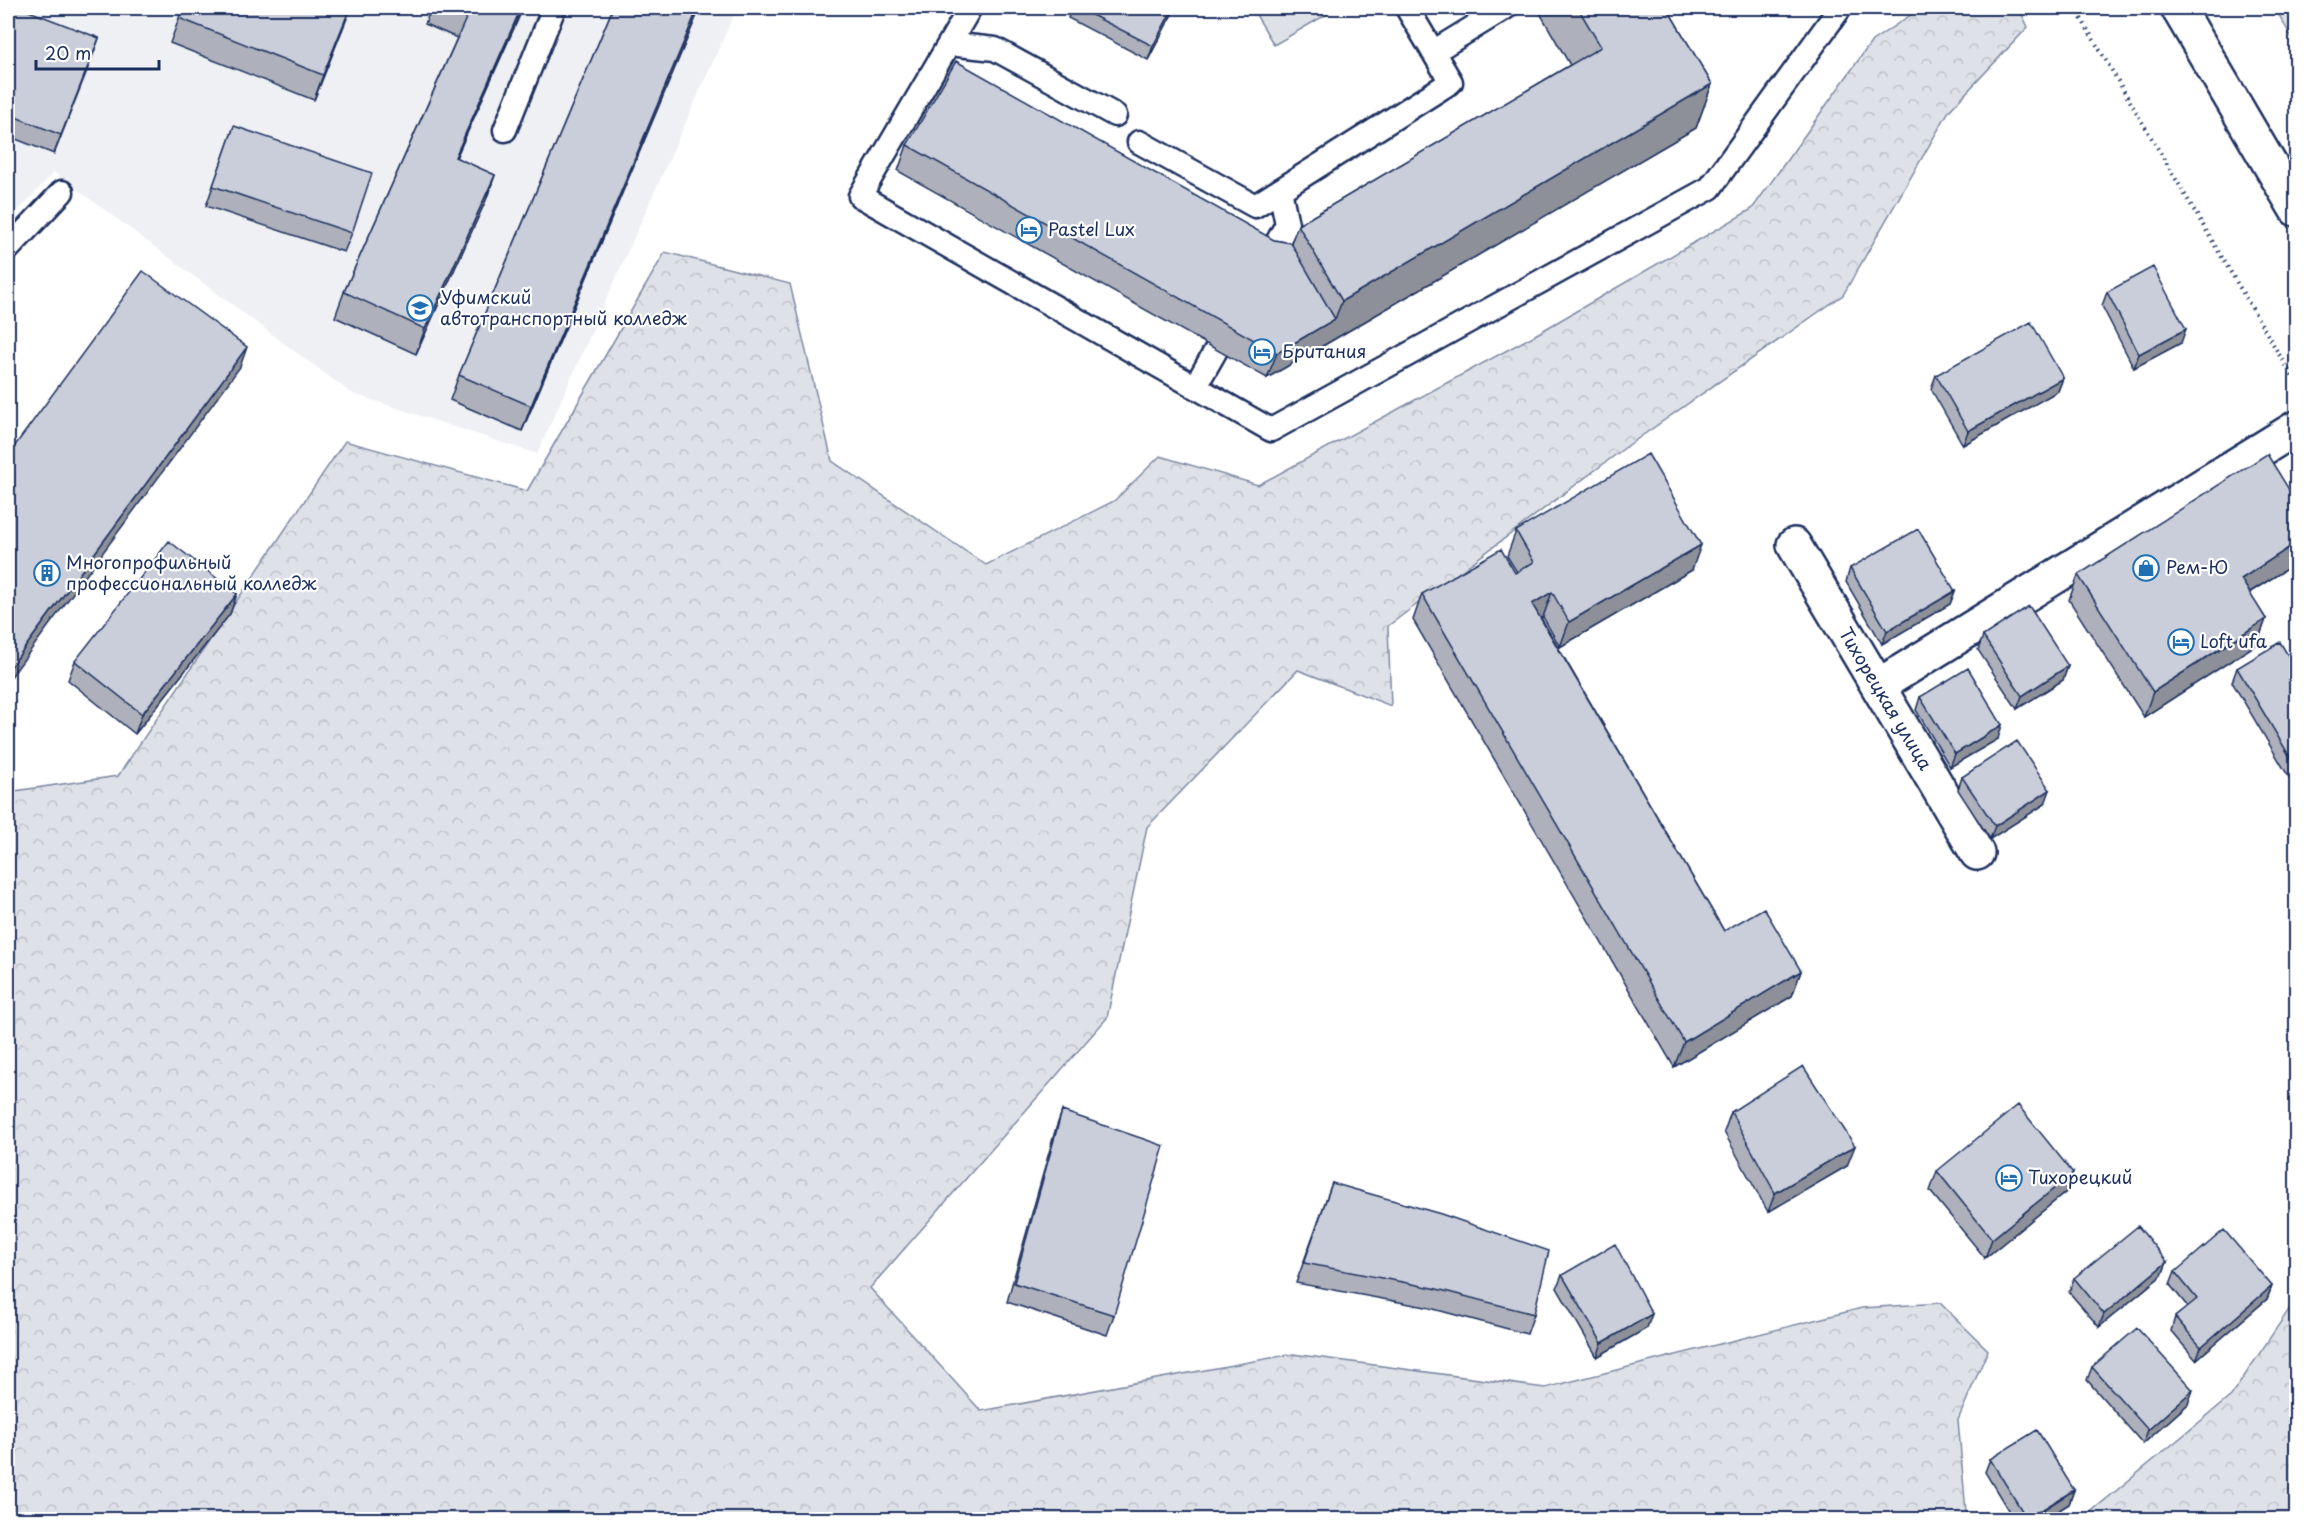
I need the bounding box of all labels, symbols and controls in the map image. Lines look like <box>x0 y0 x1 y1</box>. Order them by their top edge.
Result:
scale bar <box>36 33 159 71</box>
text: 20 m <box>45 39 91 66</box>
hotel icon: Pastel Lux <box>1014 215 1044 245</box>
place label: Pastel Lux <box>1048 215 1135 242</box>
place label: Уфимский автотранспортный колледж <box>440 283 687 331</box>
school or university icon: Уфимский автотранспортный колледж <box>405 293 435 323</box>
hotel icon: Британия <box>1247 337 1277 367</box>
place label: Британия <box>1282 337 1366 364</box>
place label: Многопрофильный профессиональный колледж <box>66 548 317 596</box>
shop icon: Рем-Ю <box>2131 553 2161 583</box>
place label: Рем-Ю <box>2166 553 2228 580</box>
building icon: Многопрофильный профессиональный колледж <box>32 558 62 588</box>
street label: Тихорецкая улица <box>1833 622 1940 775</box>
hotel icon: Loft ufa <box>2166 627 2196 657</box>
place label: Loft ufa <box>2200 627 2268 654</box>
hotel icon: Тихорецкий <box>1994 1163 2024 1193</box>
place label: Тихорецкий <box>2028 1163 2132 1190</box>

